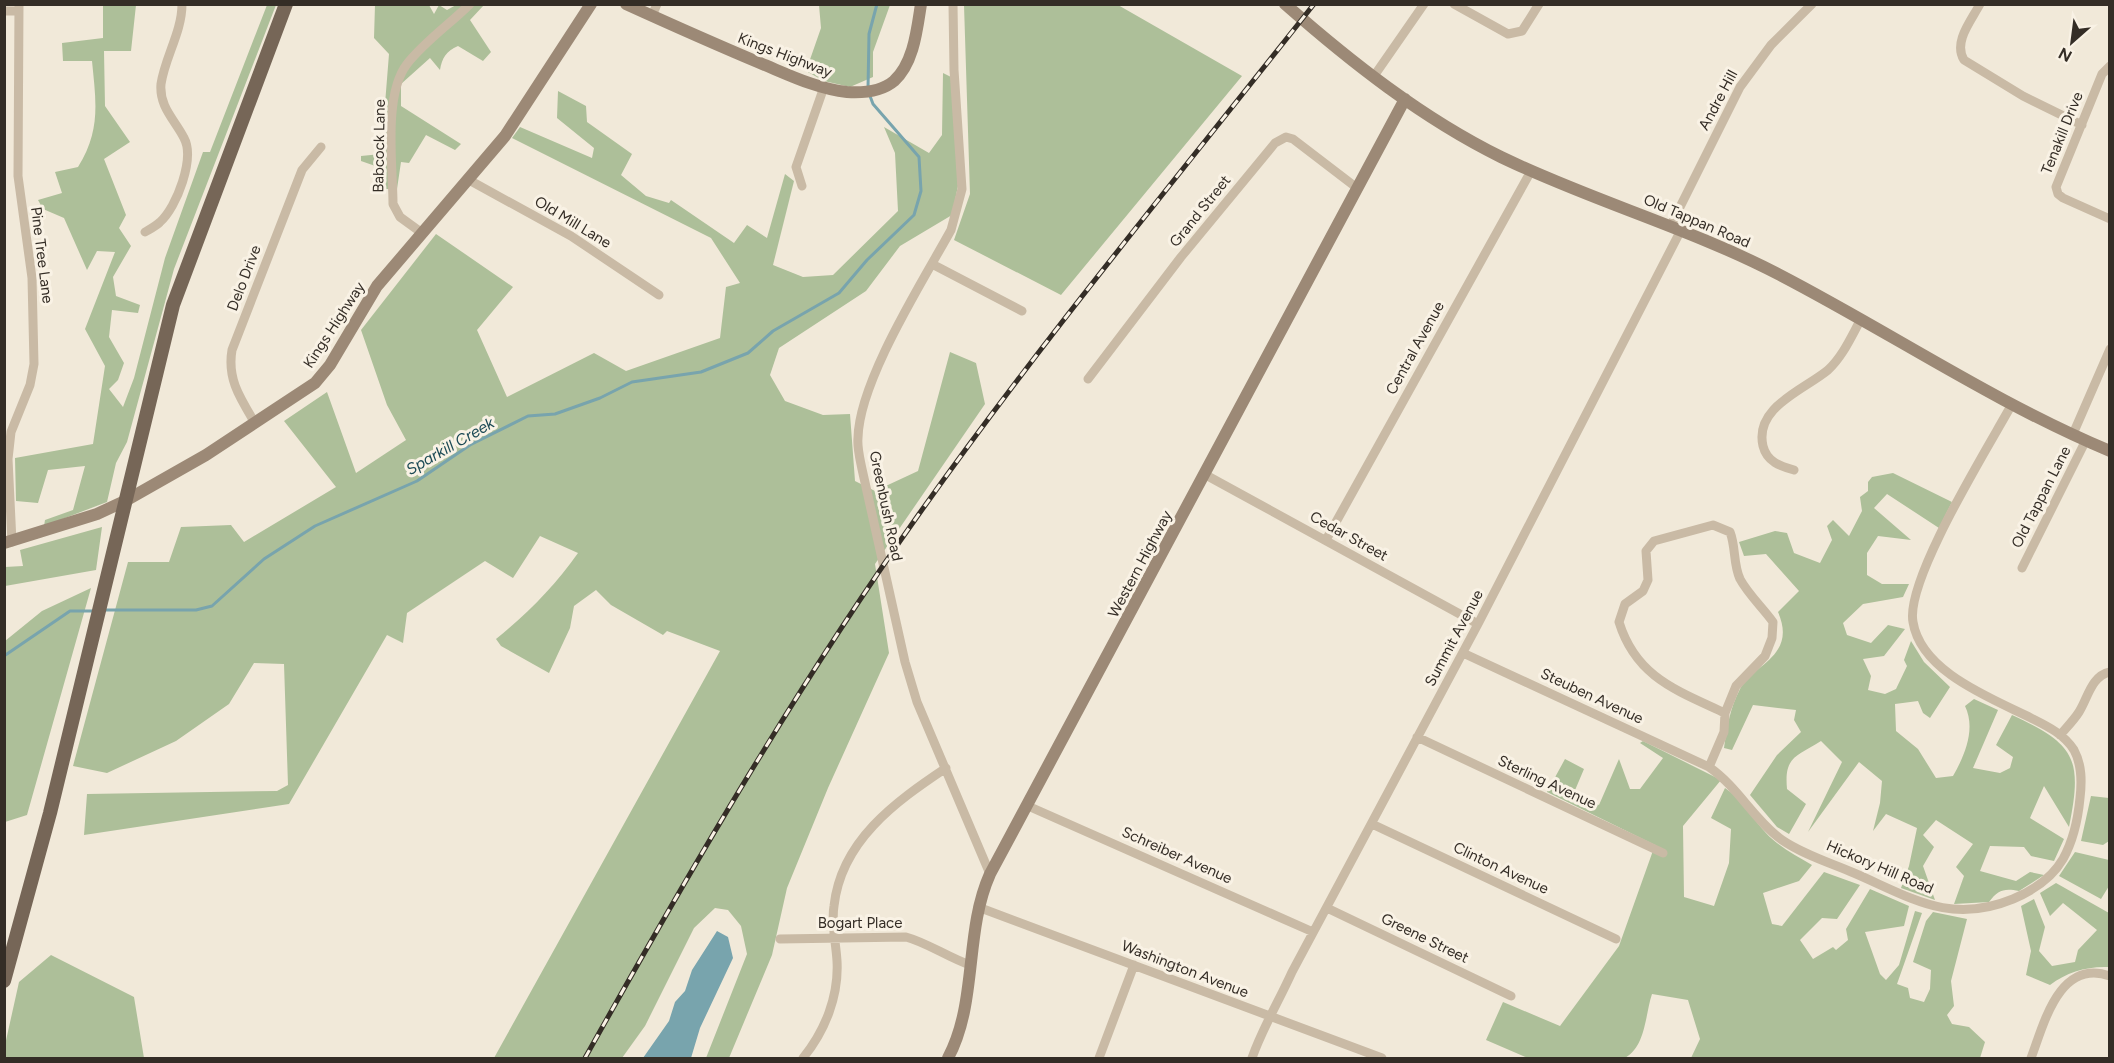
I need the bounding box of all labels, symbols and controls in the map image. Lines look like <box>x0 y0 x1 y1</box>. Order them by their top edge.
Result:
north arrow <box>2042 12 2102 72</box>
street label: Kings Highway <box>735 29 835 81</box>
text: N <box>2055 44 2075 66</box>
street label: Andre Hill <box>1695 67 1741 133</box>
street label: Tenakill Drive <box>2037 89 2087 177</box>
street label: Babcock Lane <box>369 99 389 193</box>
street label: Grand Street <box>1166 171 1235 250</box>
street label: Old Tappan Road <box>1641 190 1753 252</box>
street label: Old Mill Lane <box>532 192 614 252</box>
street label: Pine Tree Lane <box>27 206 57 304</box>
street label: Delo Drive <box>223 243 265 313</box>
street label: Kings Highway <box>299 278 369 372</box>
street label: Central Avenue <box>1382 298 1448 398</box>
water label: Sparkill Creek <box>402 412 499 479</box>
street label: Old Tappan Lane <box>2008 443 2074 551</box>
street label: Greenbush Road <box>866 449 906 563</box>
street label: Western Highway <box>1104 507 1176 621</box>
street label: Cedar Street <box>1307 507 1391 565</box>
street label: Summit Avenue <box>1421 587 1487 689</box>
street label: Steuben Avenue <box>1538 664 1646 728</box>
street label: Sterling Avenue <box>1495 751 1599 813</box>
street label: Schreiber Avenue <box>1119 823 1235 887</box>
street label: Hickory Hill Road <box>1824 836 1936 898</box>
street label: Clinton Avenue <box>1450 838 1552 898</box>
street label: Greene Street <box>1378 909 1472 967</box>
street label: Bogart Place <box>818 914 902 932</box>
street label: Washington Avenue <box>1119 936 1251 1002</box>

